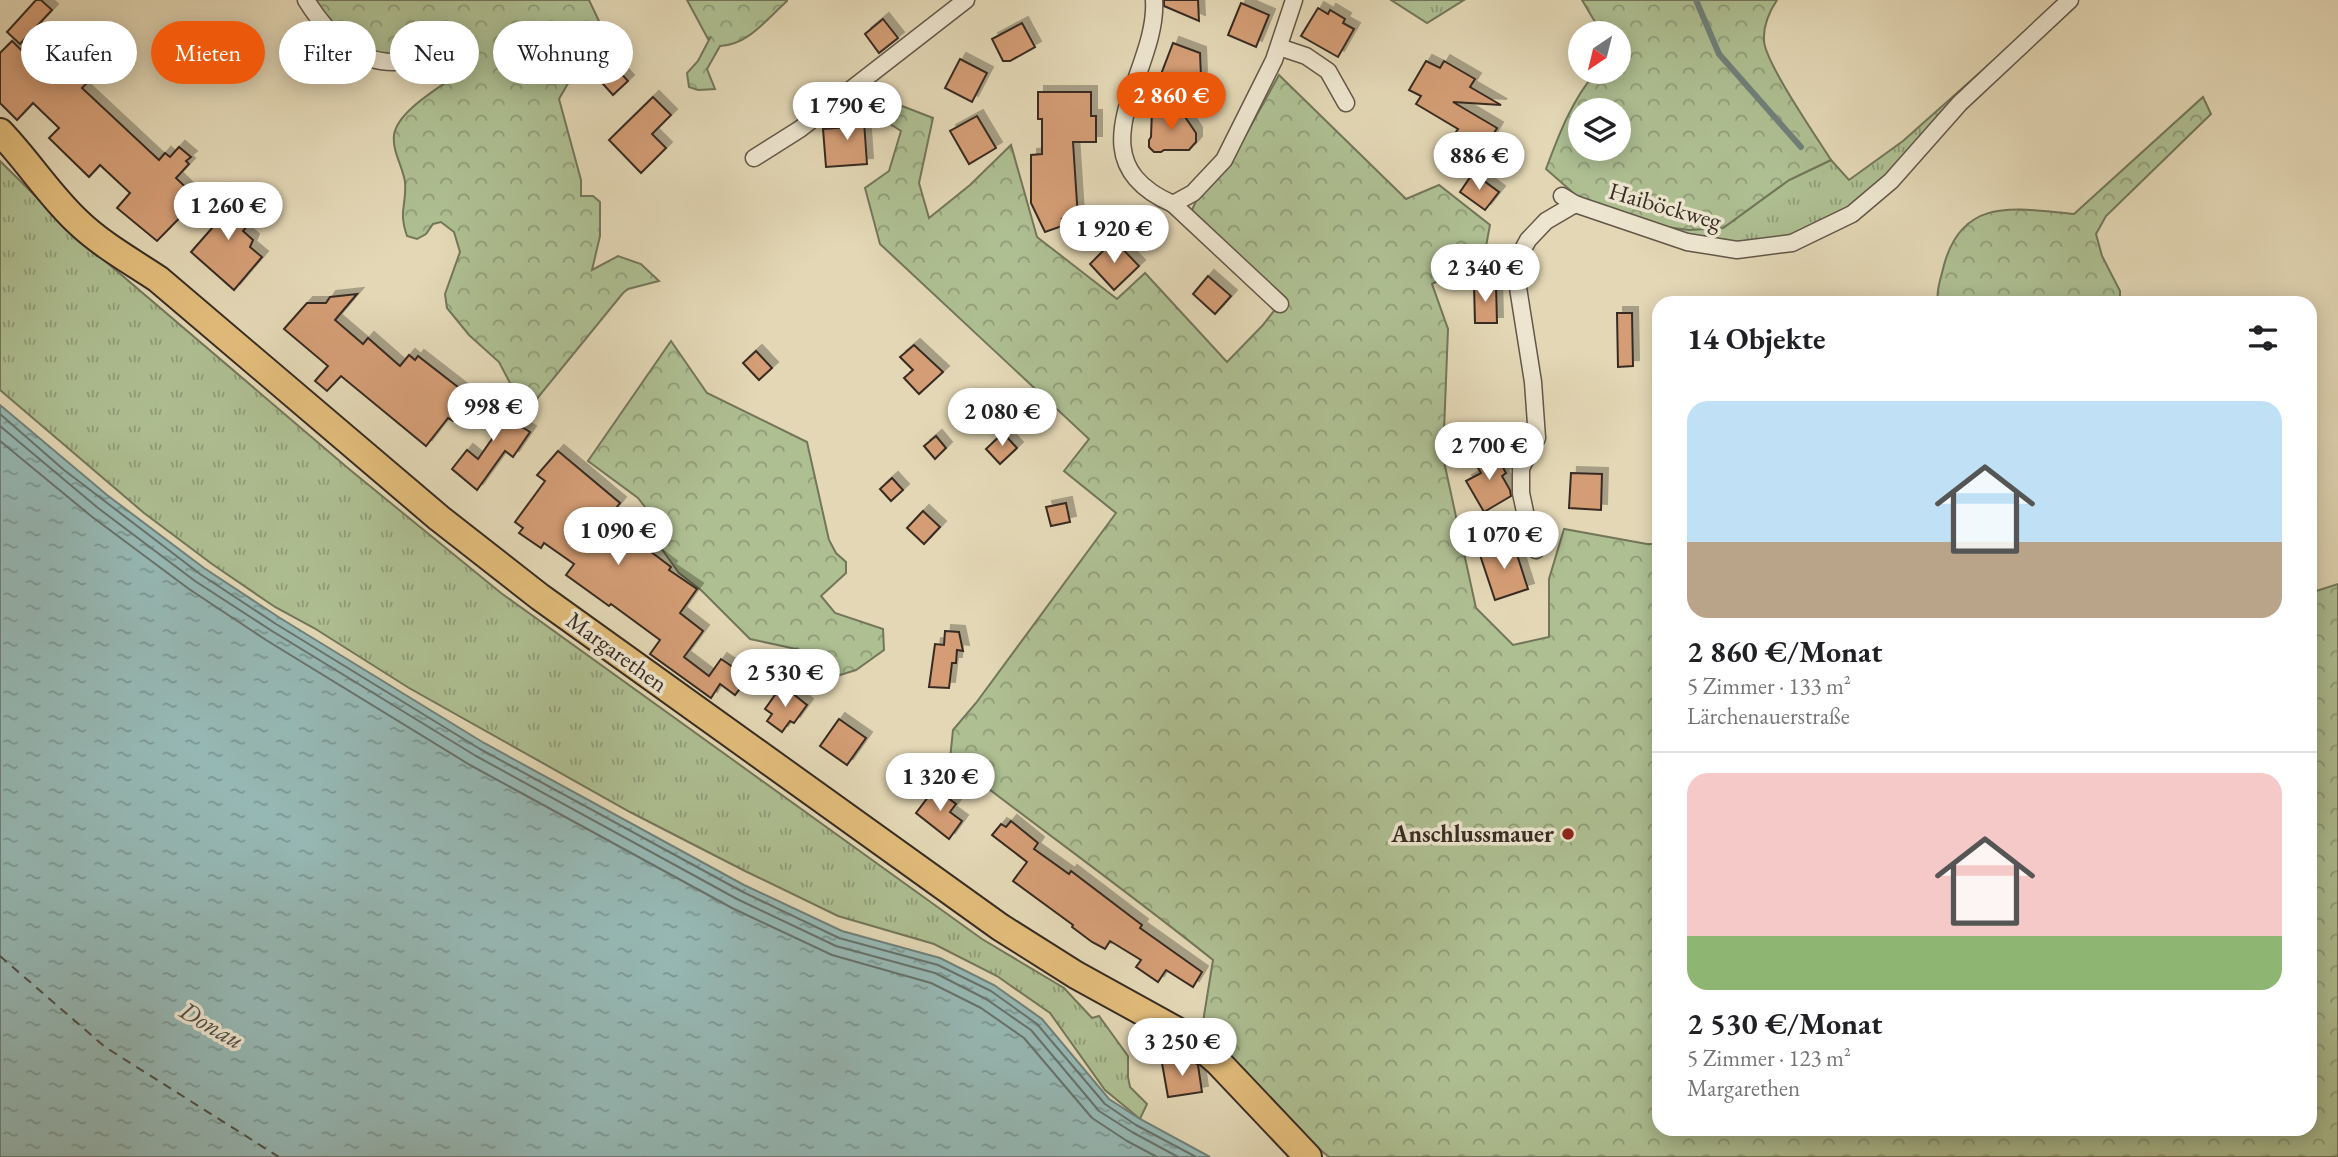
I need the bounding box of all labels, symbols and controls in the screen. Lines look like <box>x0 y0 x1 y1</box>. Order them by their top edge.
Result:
chip: Kaufen <box>21 21 137 84</box>
chip: Mieten <box>151 21 265 84</box>
chip: Filter <box>279 21 376 84</box>
chip: Neu <box>390 21 479 84</box>
chip: Wohnung <box>493 21 633 84</box>
north arrow <box>1568 21 1631 84</box>
map controls <box>1568 21 1631 161</box>
pin: 2 860 € <box>1106 72 1236 132</box>
text: 2 860 € <box>1133 80 1209 110</box>
pin: 1 790 € <box>782 82 912 142</box>
text: 1 790 € <box>809 90 885 120</box>
button: layers <box>1568 98 1631 161</box>
pin: 886 € <box>1430 132 1528 192</box>
text: 886 € <box>1450 140 1508 170</box>
street label: Haiböckweg <box>1605 175 1726 237</box>
pin: 1 260 € <box>163 182 293 242</box>
text: 1 260 € <box>190 190 266 220</box>
pin: 1 920 € <box>1049 205 1179 265</box>
text: 1 920 € <box>1076 213 1152 243</box>
pin: 2 340 € <box>1420 244 1550 304</box>
text: 2 340 € <box>1447 252 1523 282</box>
text: 14 Objekte <box>1687 319 1826 358</box>
icon: filters <box>2244 319 2282 357</box>
pin: 998 € <box>444 384 542 443</box>
pin: 2 080 € <box>937 388 1067 448</box>
text: 998 € <box>464 391 522 421</box>
text: 2 080 € <box>964 396 1040 426</box>
pin: 2 700 € <box>1424 422 1554 482</box>
text: 2 700 € <box>1451 430 1527 460</box>
icon: home <box>1922 446 2048 572</box>
pin: 1 090 € <box>553 508 683 567</box>
pin: 1 070 € <box>1439 512 1569 571</box>
text: 1 090 € <box>580 515 656 545</box>
text: 1 070 € <box>1466 519 1542 549</box>
street label: Margarethen <box>560 604 674 699</box>
text: 2 860 €/Monat <box>1687 632 1882 671</box>
pin: 2 530 € <box>720 650 850 709</box>
text: 2 530 € <box>747 657 823 687</box>
text: 5 Zimmer · 133 m² <box>1687 671 1851 701</box>
text: Lärchenauerstraße <box>1687 701 1850 731</box>
pin: 1 320 € <box>875 754 1005 813</box>
text: 1 320 € <box>902 761 978 791</box>
place label: Anschlussmauer <box>1390 818 1554 849</box>
icon: home <box>1922 818 2048 944</box>
marker: Anschlussmauer <box>1560 826 1576 842</box>
water label: Donau <box>173 993 250 1057</box>
text: 2 530 €/Monat <box>1687 1004 1882 1043</box>
pin: 3 250 € <box>1117 1018 1247 1078</box>
text: 3 250 € <box>1144 1026 1220 1056</box>
text: 5 Zimmer · 123 m² <box>1687 1043 1851 1073</box>
text: Margarethen <box>1687 1073 1800 1103</box>

